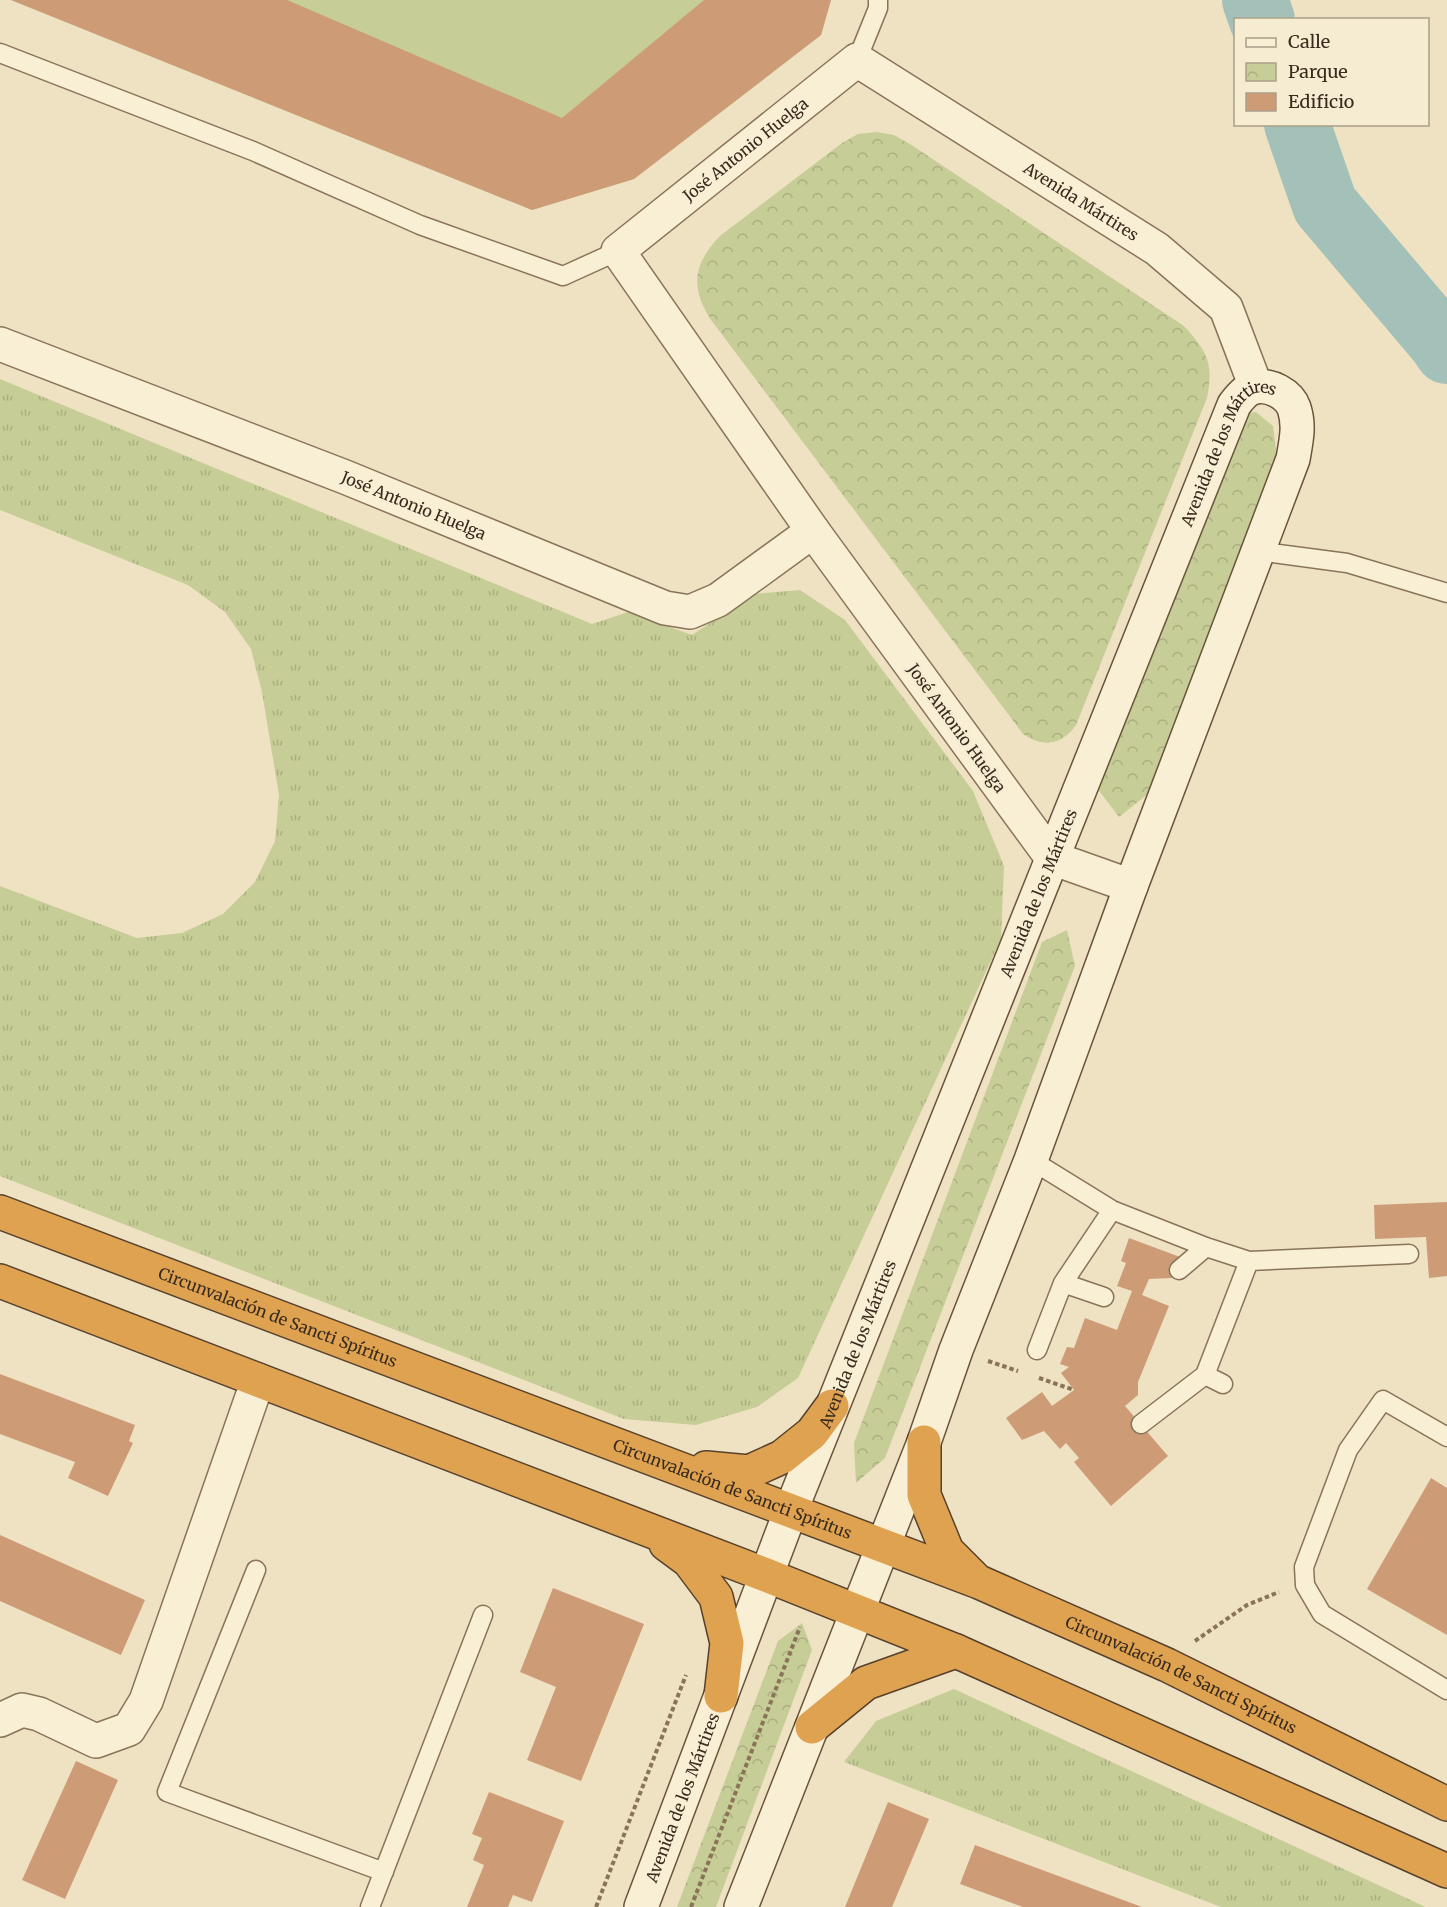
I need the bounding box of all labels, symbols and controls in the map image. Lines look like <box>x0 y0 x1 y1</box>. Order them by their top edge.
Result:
legend <box>1234 18 1429 126</box>
text: Calle <box>1288 30 1330 53</box>
text: Parque <box>1288 60 1348 83</box>
text: Edificio <box>1288 90 1354 113</box>
street label: José Antonio Huelga <box>678 93 812 206</box>
street label: Avenida Mártires <box>1019 157 1142 245</box>
street label: Avenida de los Mártires <box>1176 376 1280 530</box>
street label: José Antonio Huelga <box>338 466 489 544</box>
street label: José Antonio Huelga <box>903 659 1011 797</box>
street label: Avenida de los Mártires <box>995 806 1081 981</box>
street label: Avenida de los Mártires <box>814 1257 900 1432</box>
street label: Circunvalación de Sancti Spíritus <box>156 1263 400 1371</box>
street label: Circunvalación de Sancti Spíritus <box>610 1435 855 1543</box>
street label: Circunvalación de Sancti Spíritus <box>1062 1611 1300 1738</box>
street label: Avenida de los Mártires <box>641 1710 724 1886</box>

